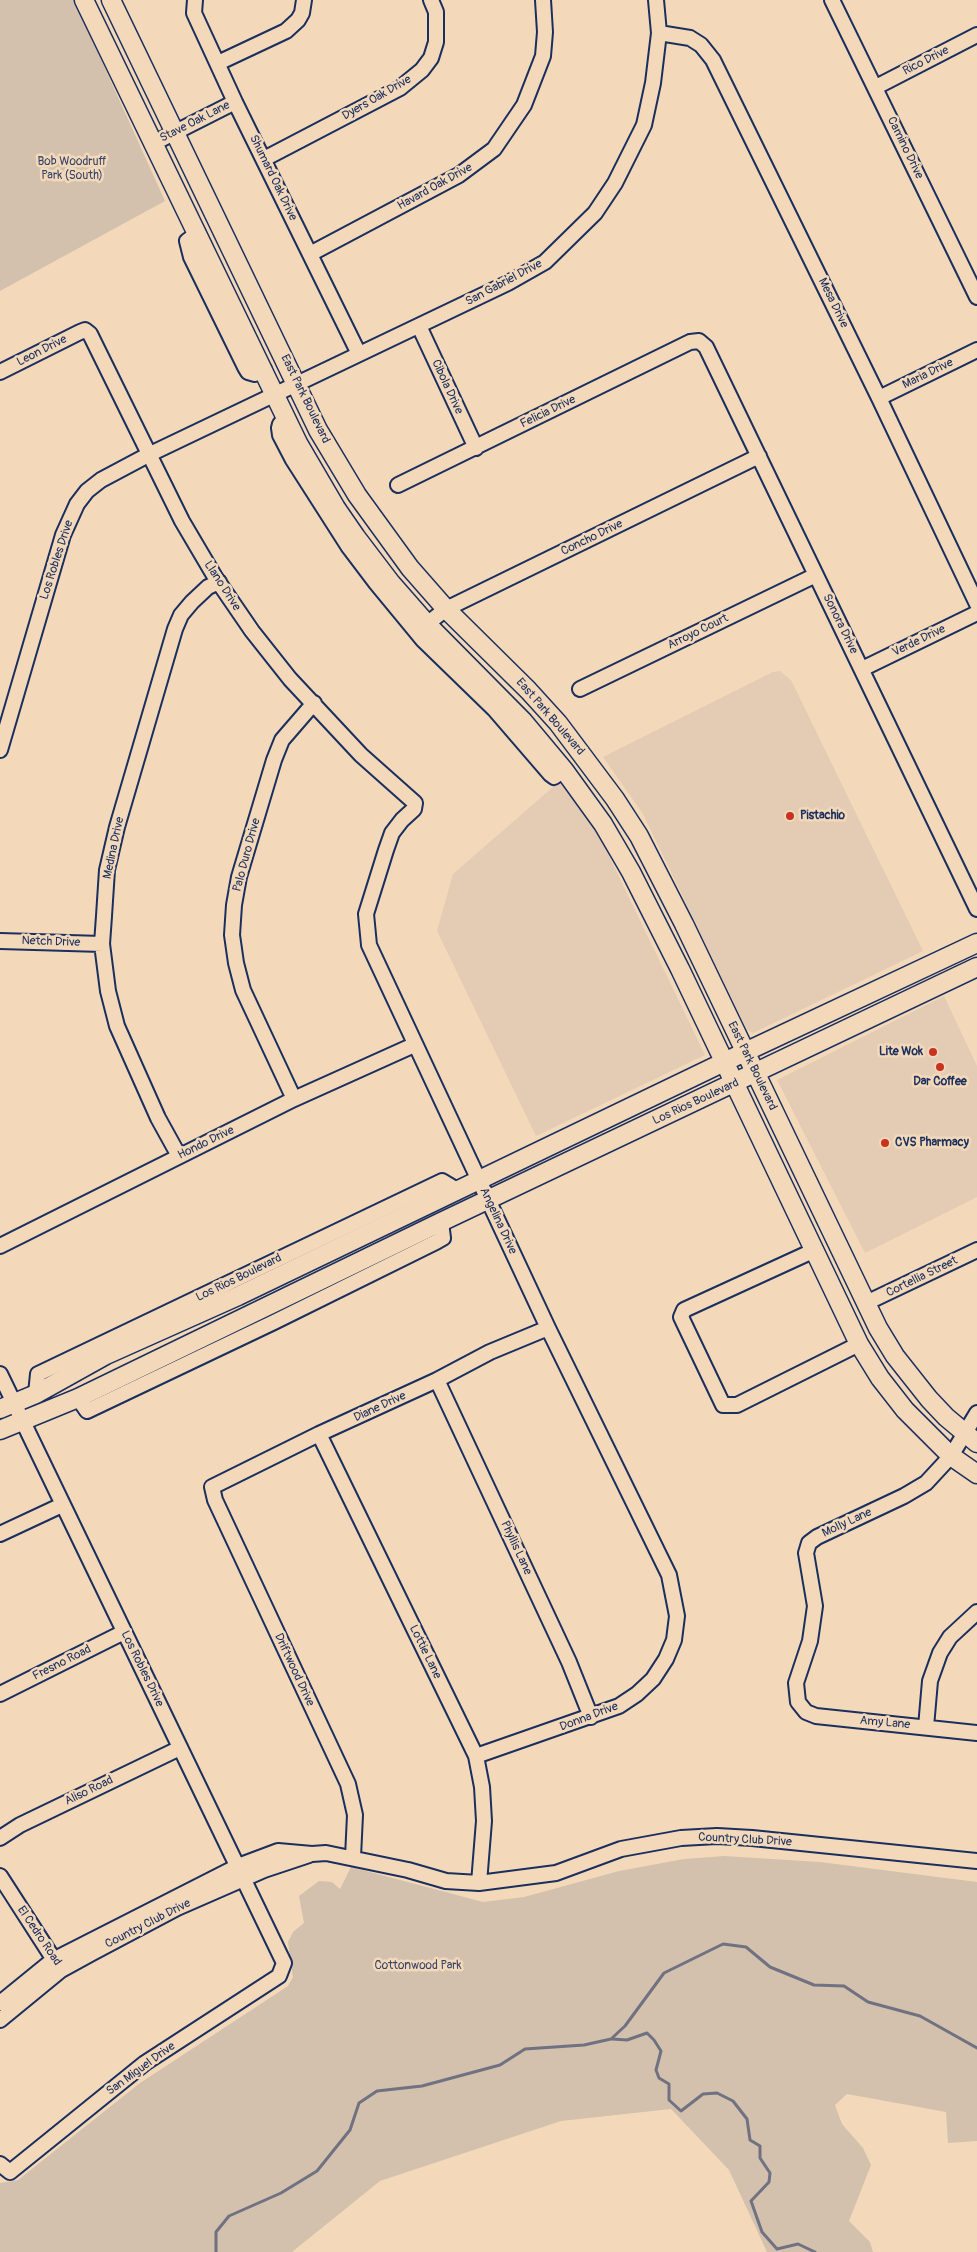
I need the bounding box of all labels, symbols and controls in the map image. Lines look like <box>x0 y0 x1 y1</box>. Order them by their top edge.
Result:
street label: Rico Drive <box>901 43 951 79</box>
street label: Dyers Oak Drive <box>340 72 414 124</box>
street label: Stave Oak Lane <box>158 98 232 146</box>
street label: Camino Drive <box>884 115 926 181</box>
street label: Shumard Oak Drive <box>246 133 300 223</box>
park label: Bob Woodruff Park (South) <box>38 155 106 183</box>
street label: Havard Oak Drive <box>395 161 475 213</box>
street label: San Gabriel Drive <box>463 257 545 309</box>
street label: Mesa Drive <box>815 276 851 330</box>
street label: Leon Drive <box>15 332 69 370</box>
street label: East Park Boulevard <box>277 352 333 446</box>
street label: Maria Drive <box>900 356 956 392</box>
street label: Cibola Drive <box>428 357 466 417</box>
street label: Felicia Drive <box>518 392 578 432</box>
street label: Concho Drive <box>559 517 625 559</box>
street label: Los Robles Drive <box>37 518 77 602</box>
street label: Llano Drive <box>201 558 243 614</box>
street label: Sonora Drive <box>819 592 861 656</box>
street label: Arroyo Court <box>665 611 731 653</box>
street label: Verde Drive <box>890 622 948 660</box>
street label: East Park Boulevard <box>513 676 587 758</box>
place label: Pistachio <box>800 809 845 823</box>
marker: Pistachio <box>784 810 796 822</box>
street label: Medina Drive <box>100 816 128 880</box>
street label: Palo Duro Drive <box>230 817 264 893</box>
street label: Netch Drive <box>21 934 81 950</box>
street label: East Park Boulevard <box>724 1019 780 1113</box>
place label: Lite Wok <box>879 1045 923 1059</box>
marker: Lite Wok <box>927 1046 939 1058</box>
marker: Dar Coffee <box>934 1061 946 1073</box>
place label: Dar Coffee <box>913 1075 967 1089</box>
street label: Los Rios Boulevard <box>651 1076 741 1128</box>
street label: Hondo Drive <box>175 1123 237 1163</box>
place label: CVS Pharmacy <box>895 1136 969 1150</box>
marker: CVS Pharmacy <box>879 1137 891 1149</box>
street label: Angelina Drive <box>476 1185 520 1257</box>
street label: Los Rios Boulevard <box>194 1251 284 1305</box>
street label: Cortellia Street <box>884 1254 960 1300</box>
street label: Diane Drive <box>352 1389 408 1425</box>
street label: Molly Lane <box>820 1505 874 1541</box>
street label: Phyllis Lane <box>497 1519 535 1577</box>
street label: Lottie Lane <box>406 1623 444 1681</box>
street label: Los Robles Drive <box>117 1629 167 1709</box>
street label: Driftwood Drive <box>271 1631 317 1709</box>
street label: Fresno Road <box>30 1642 94 1684</box>
street label: Donna Drive <box>558 1699 620 1735</box>
street label: Amy Lane <box>859 1714 911 1732</box>
street label: Aliso Road <box>62 1773 116 1809</box>
street label: Country Club Drive <box>698 1830 792 1850</box>
street label: Country Club Drive <box>103 1896 193 1952</box>
street label: El Cedro Road <box>14 1903 64 1969</box>
park label: Cottonwood Park <box>374 1959 462 1973</box>
street label: San Miguel Drive <box>104 2039 178 2099</box>

